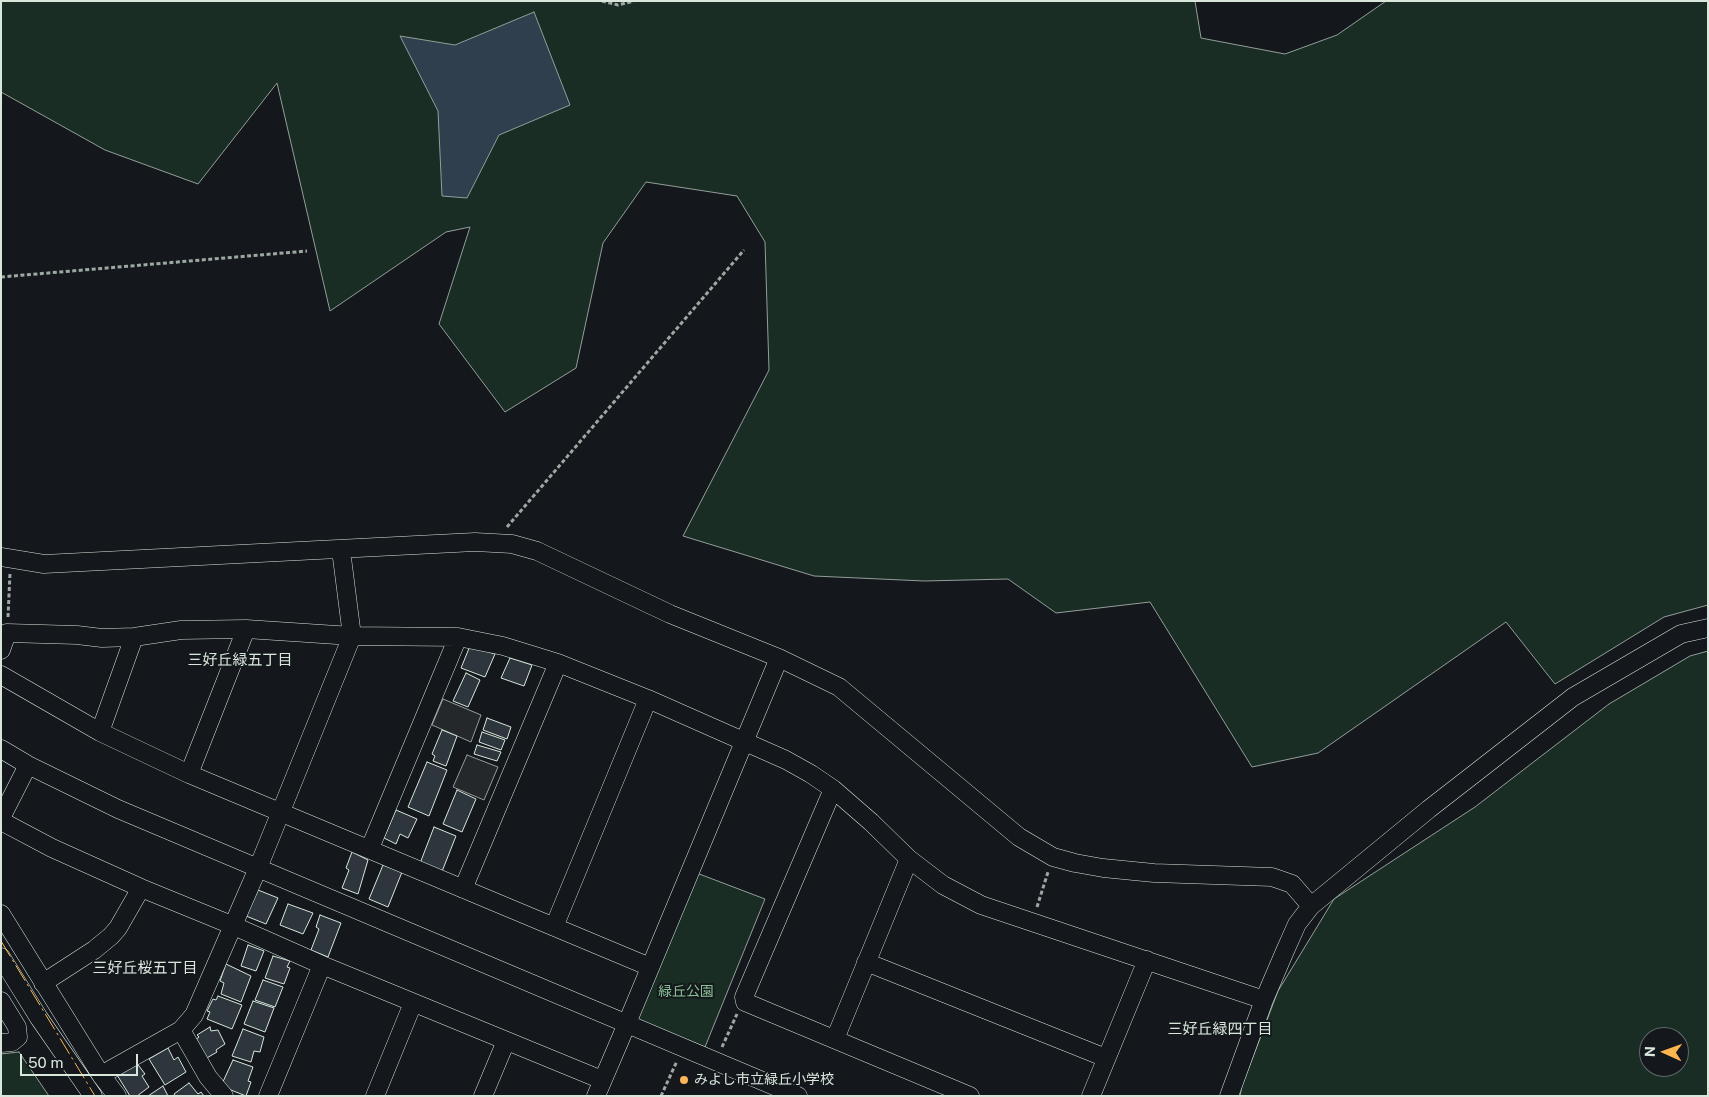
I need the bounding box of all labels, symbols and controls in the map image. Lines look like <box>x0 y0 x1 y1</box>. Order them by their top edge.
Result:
district label: 三好丘緑五丁目 <box>188 651 292 669</box>
district label: 三好丘桜五丁目 <box>93 959 197 977</box>
park label: 緑丘公園 <box>658 984 714 1000</box>
district label: 三好丘緑四丁目 <box>1168 1020 1272 1038</box>
north arrow <box>1639 1027 1689 1077</box>
scale bar <box>22 1044 140 1076</box>
text: N <box>1642 1046 1658 1057</box>
text: 50 m <box>28 1054 63 1071</box>
place label: みよし市立緑丘小学校 <box>694 1072 834 1088</box>
marker: みよし市立緑丘小学校 <box>678 1074 690 1086</box>

